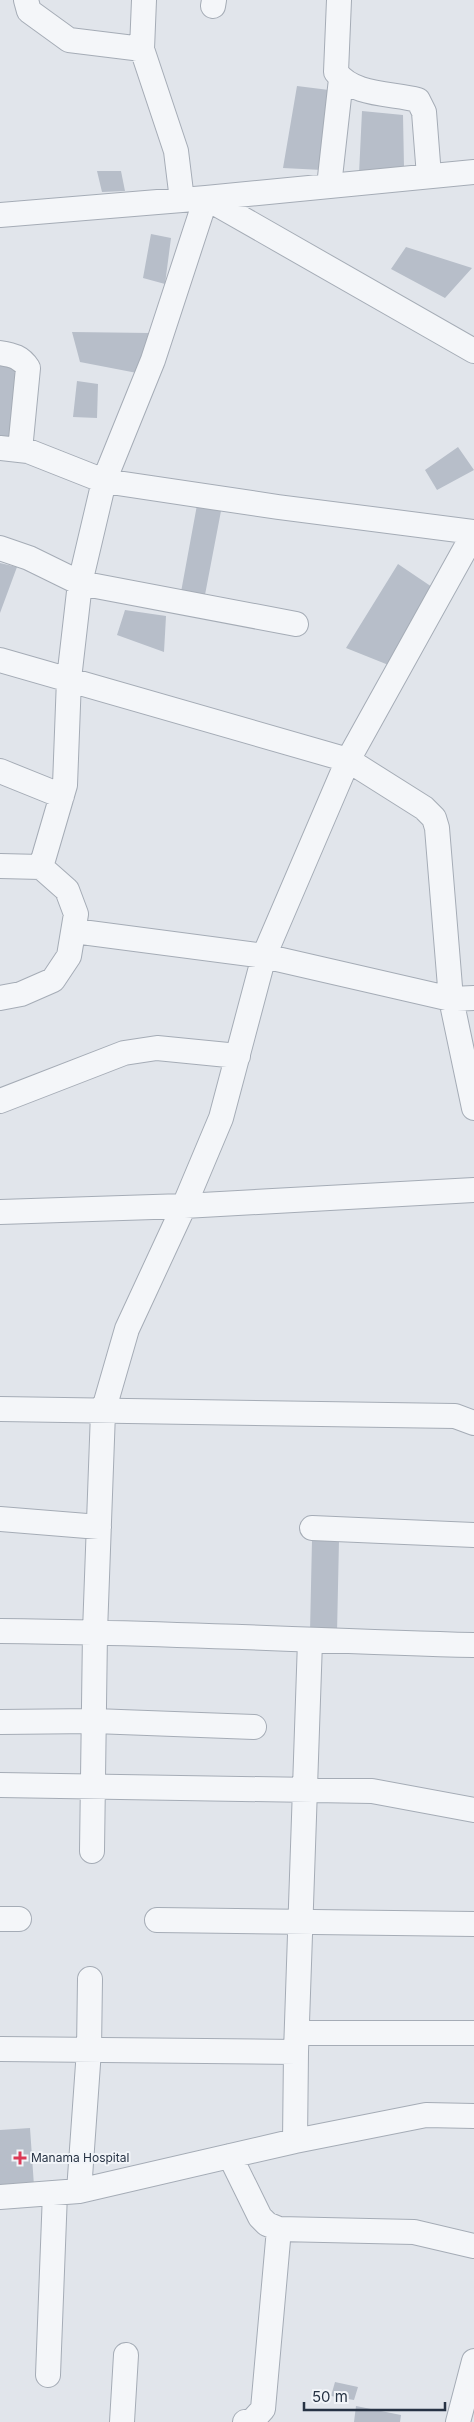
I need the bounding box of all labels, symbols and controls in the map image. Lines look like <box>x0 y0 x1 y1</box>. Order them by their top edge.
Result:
place label: Manama Hospital <box>31 2150 129 2165</box>
marker: Manama Hospital <box>13 2151 27 2165</box>
scale bar <box>304 2380 445 2412</box>
text: 50 m <box>312 2387 348 2406</box>

